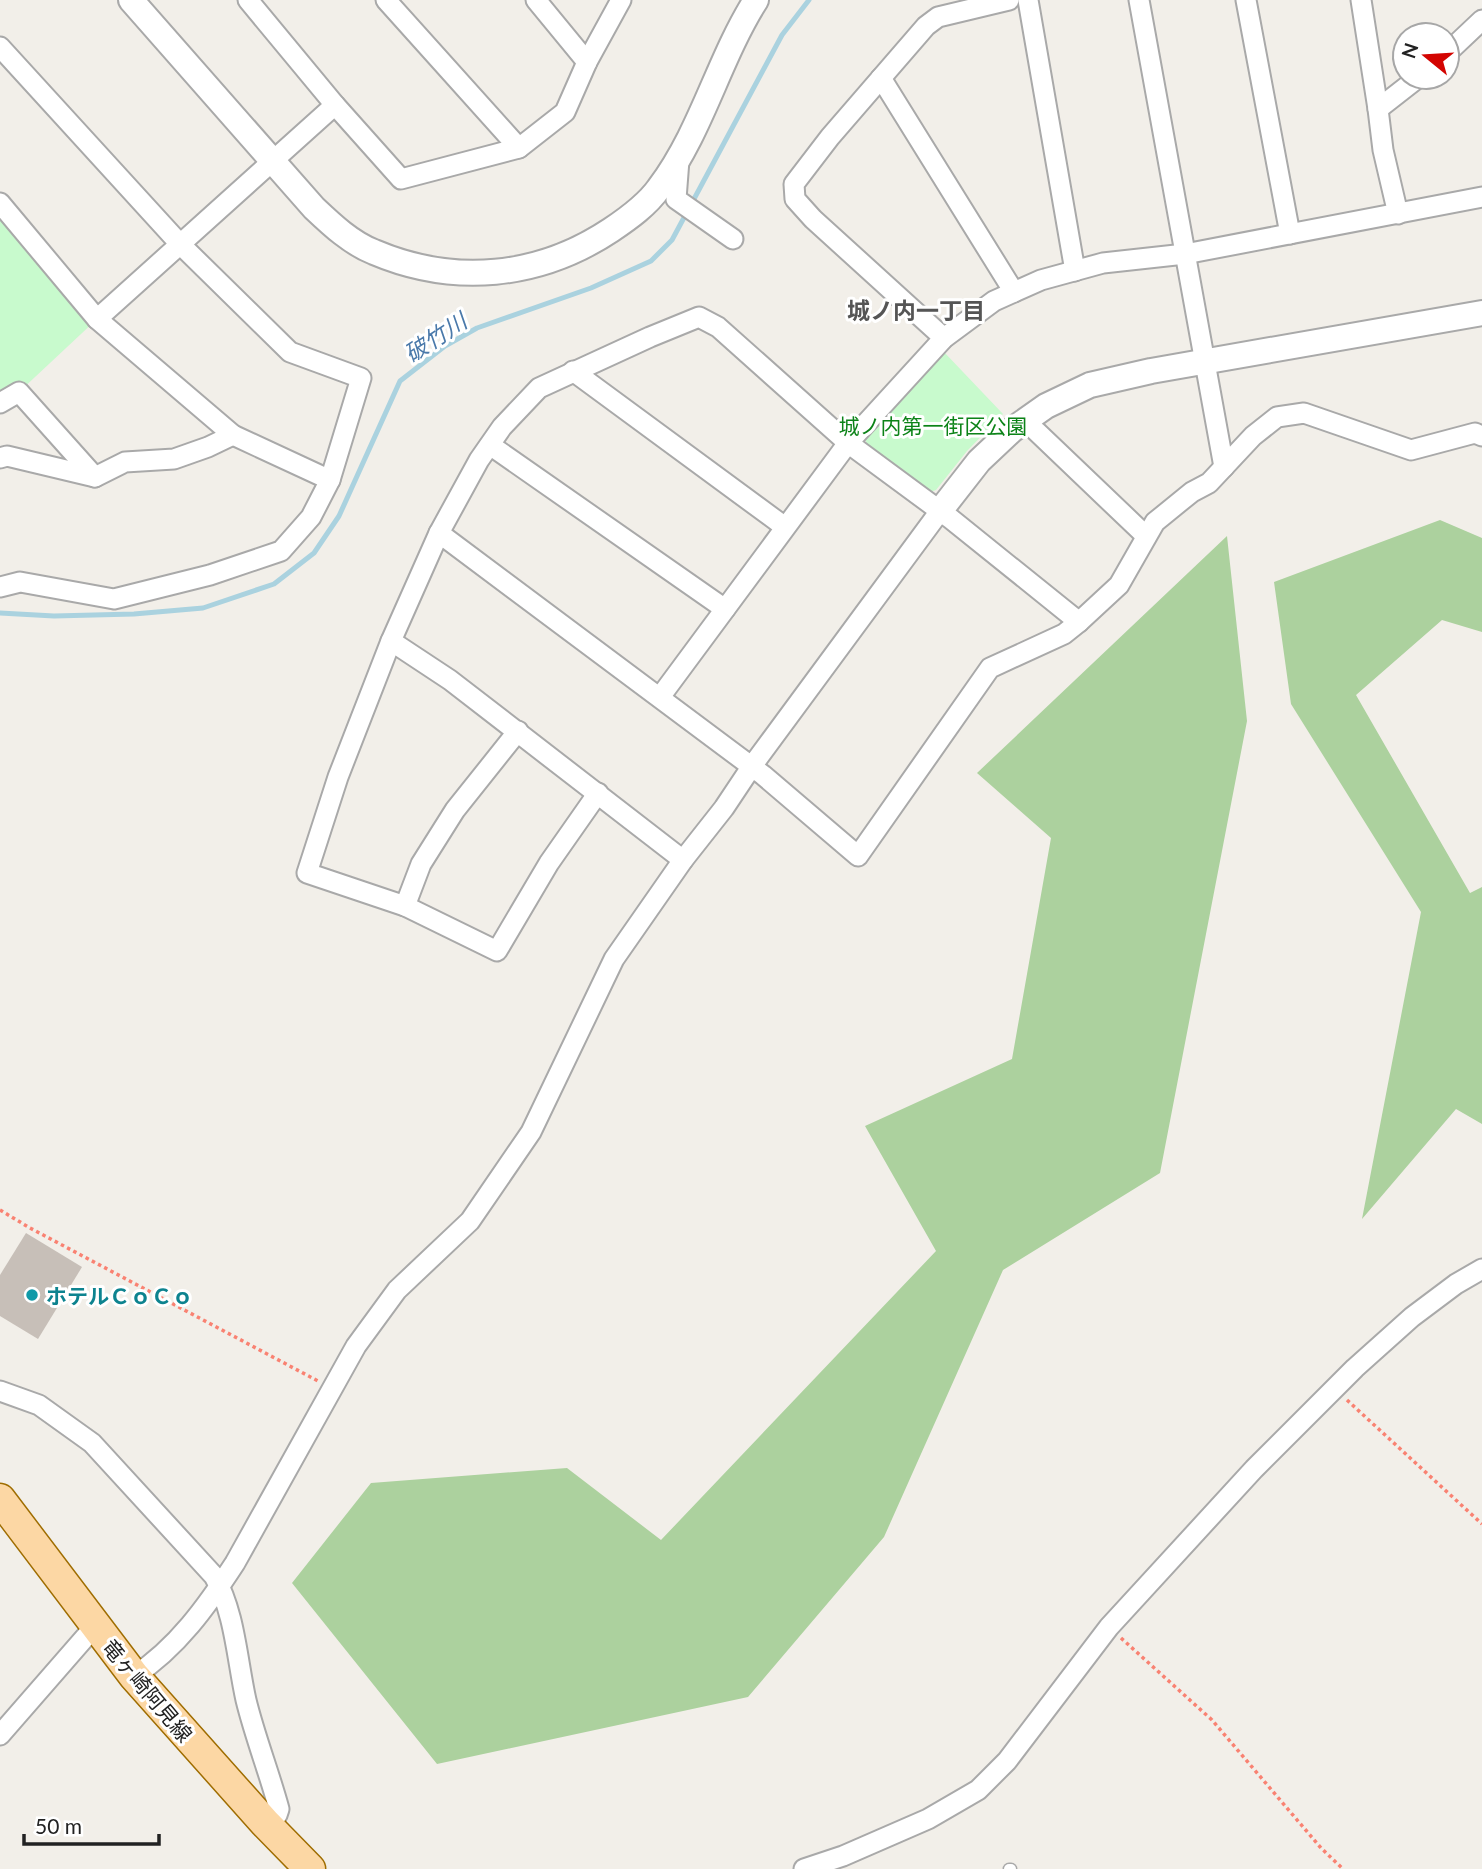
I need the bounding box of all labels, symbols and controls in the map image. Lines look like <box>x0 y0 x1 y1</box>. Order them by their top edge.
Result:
north arrow <box>1391 21 1461 91</box>
text: N <box>1396 40 1423 61</box>
district label: 城ノ内一丁目 <box>847 296 985 324</box>
water label: 破竹川 <box>398 305 474 368</box>
park label: 城ノ内第一街区公園 <box>839 413 1028 438</box>
place label: ホテルＣｏＣｏ <box>46 1283 193 1308</box>
marker: ホテルＣｏＣｏ <box>24 1287 40 1303</box>
street label: 竜ヶ崎阿見線 <box>98 1634 198 1746</box>
scale bar <box>24 1802 159 1846</box>
text: 50 m <box>35 1813 82 1838</box>

